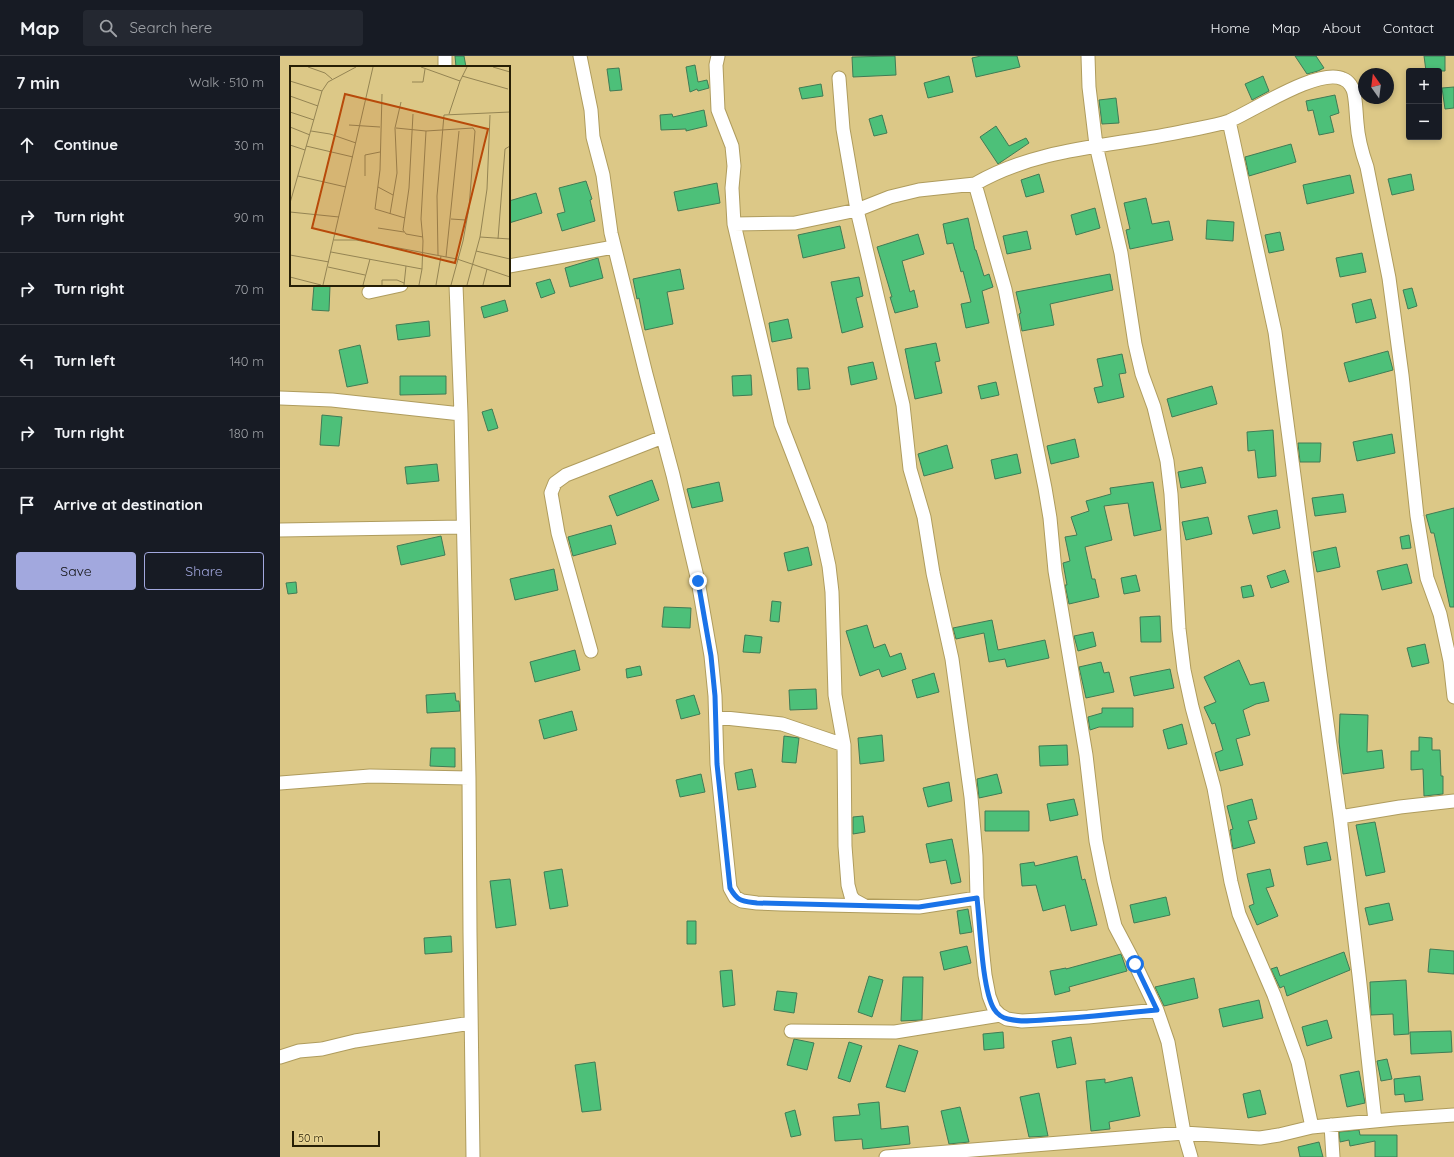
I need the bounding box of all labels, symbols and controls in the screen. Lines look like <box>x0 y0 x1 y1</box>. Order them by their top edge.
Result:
search box <box>83 10 363 46</box>
text: Map <box>20 16 59 40</box>
icon: search <box>97 17 119 39</box>
text: Search here <box>129 18 212 37</box>
text: Home <box>1211 19 1250 37</box>
text: Map <box>1272 19 1300 37</box>
text: About <box>1322 19 1361 37</box>
text: Contact <box>1383 19 1434 37</box>
inset map <box>290 66 510 286</box>
north arrow <box>1358 68 1394 104</box>
map controls <box>1406 68 1442 140</box>
button: + <box>1406 68 1442 104</box>
text: 7 min <box>16 72 60 93</box>
text: Walk · 510 m <box>189 74 264 90</box>
button: − <box>1406 104 1442 140</box>
icon: ahead <box>16 134 38 156</box>
text: Continue <box>54 135 118 154</box>
text: 30 m <box>234 137 264 153</box>
icon: right <box>16 206 38 228</box>
text: Turn right <box>54 207 125 226</box>
text: 90 m <box>234 209 264 225</box>
icon: right <box>16 278 38 300</box>
text: Turn right <box>54 279 125 298</box>
text: 70 m <box>234 281 264 297</box>
icon: left <box>16 350 38 372</box>
text: Turn left <box>54 351 116 370</box>
text: 140 m <box>229 353 264 369</box>
icon: right <box>16 422 38 444</box>
text: Turn right <box>54 423 125 442</box>
text: 180 m <box>229 425 264 441</box>
icon: arrive <box>16 494 38 516</box>
text: Arrive at destination <box>54 495 203 514</box>
button: Save <box>16 552 136 590</box>
button: Share <box>144 552 264 590</box>
route end <box>689 572 707 590</box>
route start <box>1126 955 1144 973</box>
scale bar <box>292 1129 380 1148</box>
text: 50 m <box>298 1131 324 1145</box>

